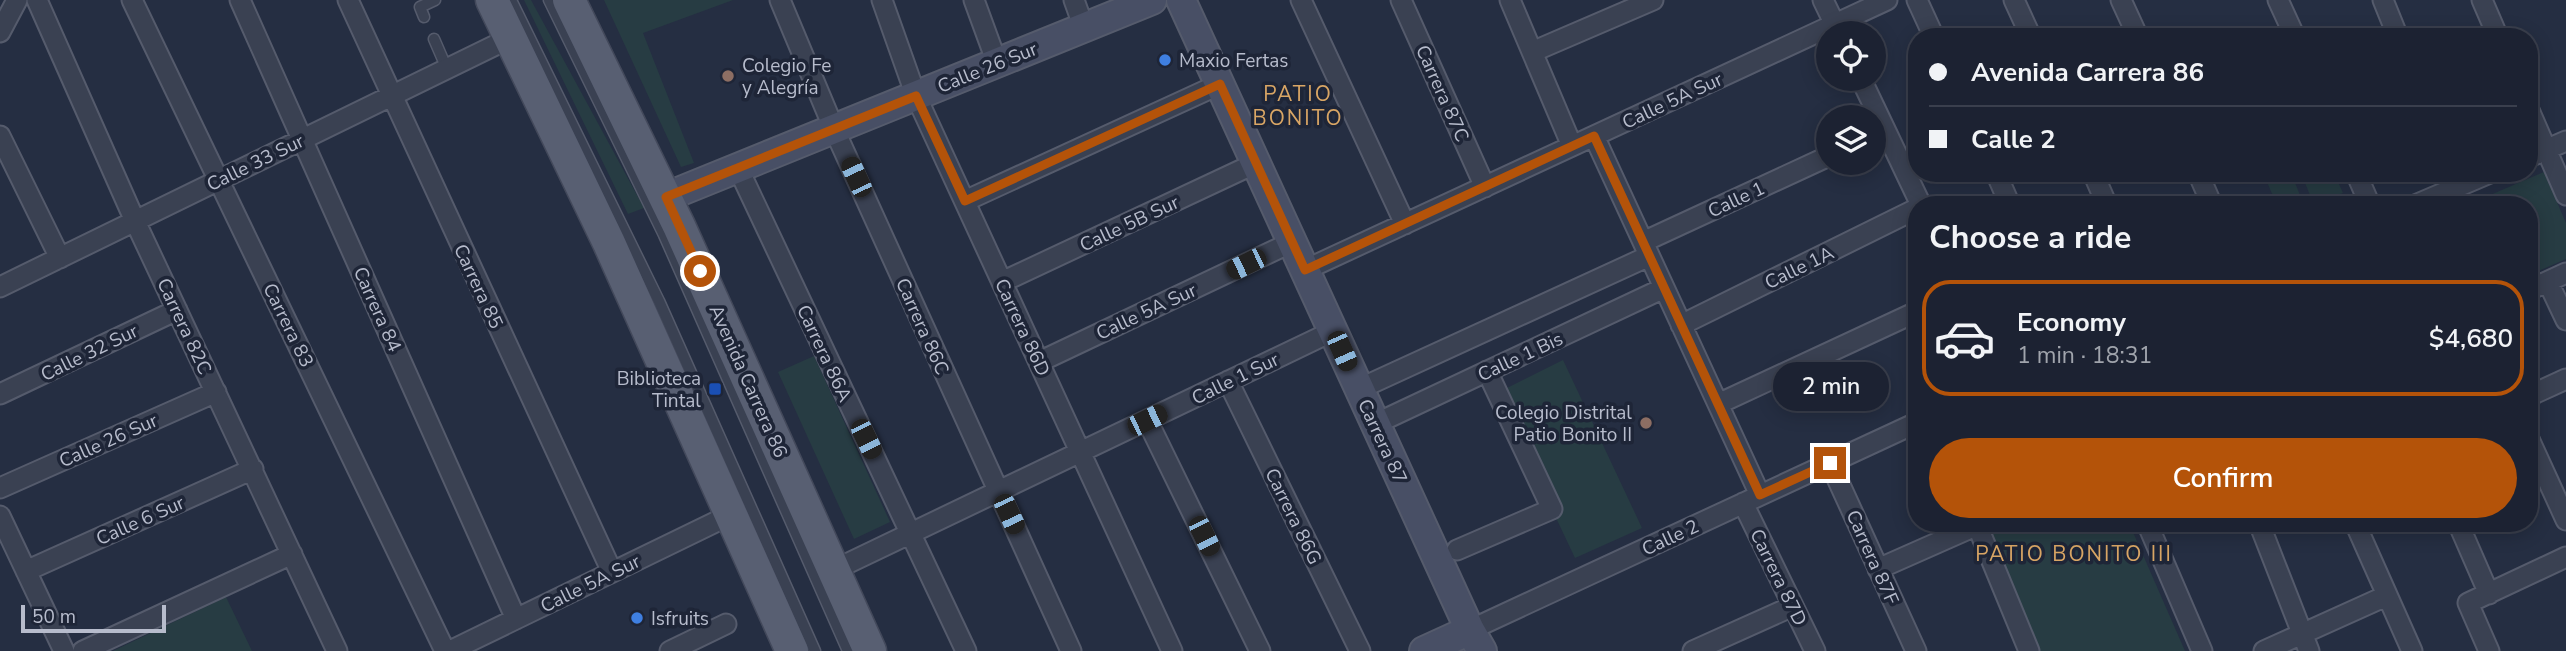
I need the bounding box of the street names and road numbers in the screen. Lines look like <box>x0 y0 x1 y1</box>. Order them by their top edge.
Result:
street label: Calle 26 Sur <box>934 36 1041 100</box>
street label: Carrera 87C <box>1409 41 1475 146</box>
street label: Calle 5A Sur <box>1618 66 1727 136</box>
street label: Calle 33 Sur <box>202 128 309 198</box>
street label: Calle 1 <box>1704 175 1769 224</box>
street label: Calle 5B Sur <box>1075 189 1184 258</box>
street label: Carrera 85 <box>447 240 509 333</box>
street label: Calle 1A <box>1761 240 1838 296</box>
street label: Carrera 84 <box>347 263 407 356</box>
street label: Carrera 82C <box>150 274 218 379</box>
street label: Carrera 86C <box>889 274 955 379</box>
street label: Carrera 86D <box>988 274 1056 380</box>
street label: Calle 5A Sur <box>1092 277 1201 347</box>
street label: Carrera 83 <box>257 279 320 372</box>
street label: Avenida Carrera 86 <box>703 301 794 462</box>
street label: Carrera 86A <box>790 301 858 406</box>
street label: Calle 32 Sur <box>36 318 143 388</box>
street label: Calle 1 Bis <box>1474 326 1567 388</box>
street label: Calle 1 Sur <box>1187 346 1284 411</box>
street label: Carrera 87 <box>1351 395 1413 488</box>
street label: Calle 26 Sur <box>55 408 162 474</box>
street label: Carrera 86G <box>1259 464 1328 569</box>
street label: Calle 6 Sur <box>92 490 189 552</box>
street label: Carrera 87F <box>1840 506 1905 609</box>
street label: Calle 2 <box>1638 513 1703 562</box>
street label: Carrera 87D <box>1743 525 1813 630</box>
street label: Calle 5A Sur <box>536 548 645 619</box>

